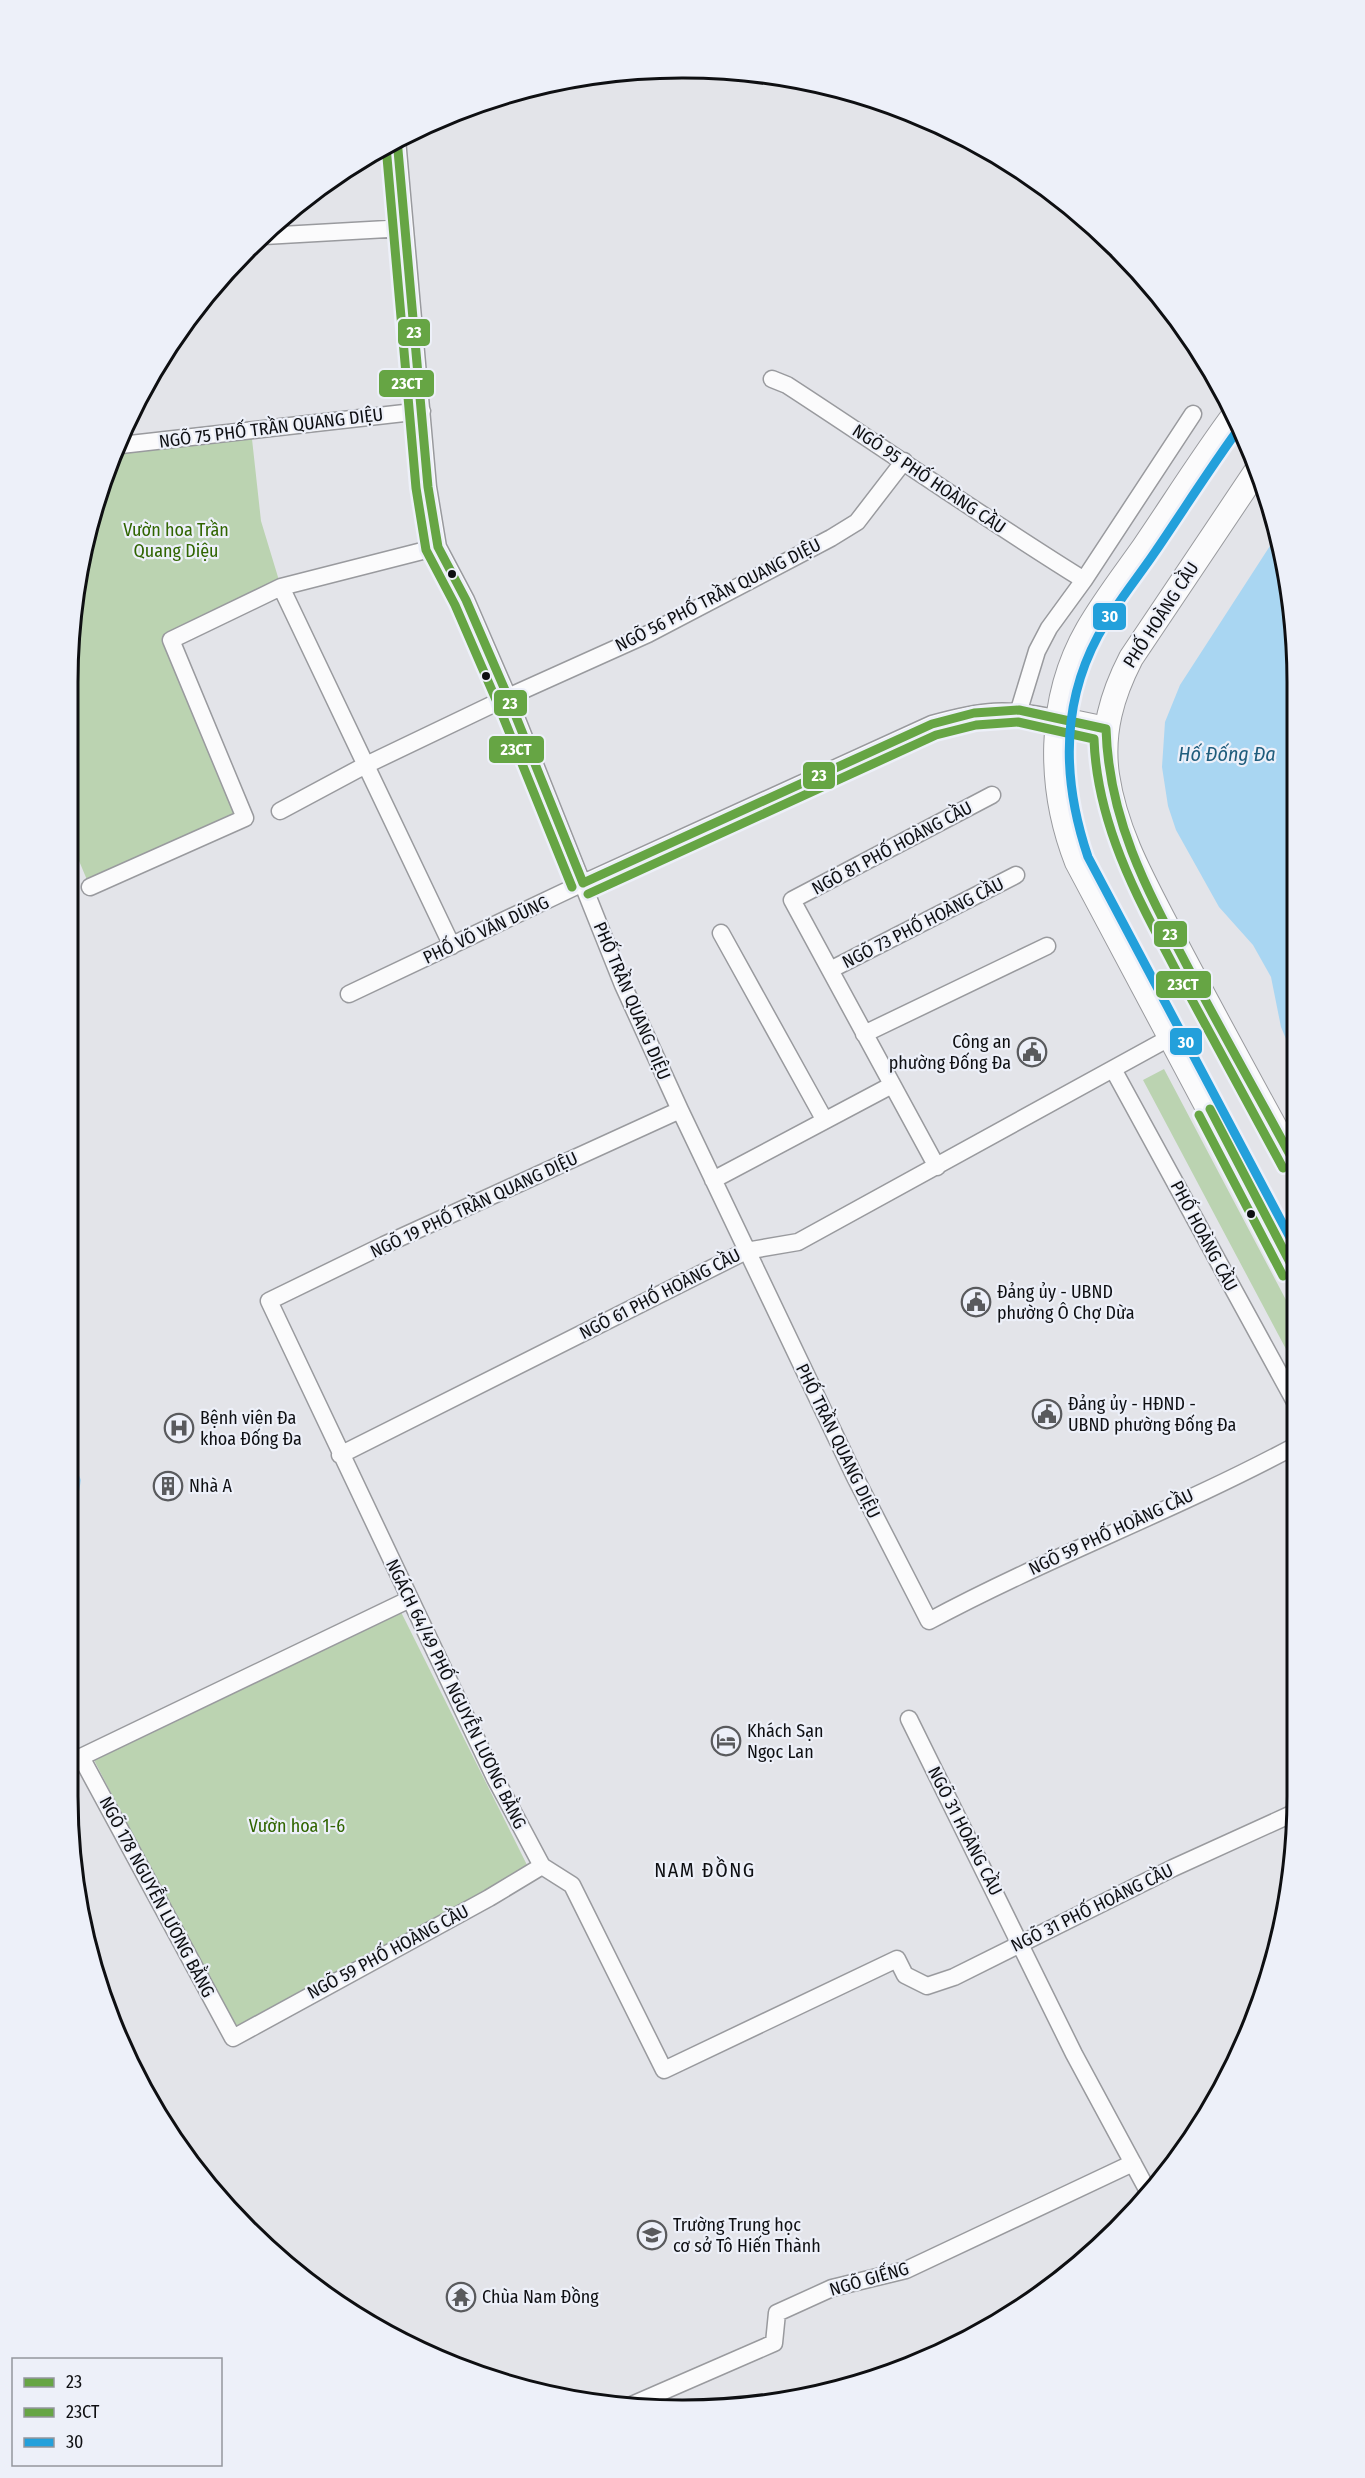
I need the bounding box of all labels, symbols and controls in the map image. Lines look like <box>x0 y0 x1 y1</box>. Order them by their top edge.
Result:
line badge: 23 <box>397 318 431 347</box>
text: 23 <box>406 323 422 342</box>
line badge: 23CT <box>378 369 435 398</box>
text: 23CT <box>390 374 423 393</box>
street label: NGÕ 75 PHỐ TRẦN QUANG DIỆU <box>157 400 384 453</box>
street label: NGÕ 95 PHỐ HOÀNG CẦU <box>848 417 1011 538</box>
park label: Vườn hoa Trần Quang Diệu <box>123 519 229 562</box>
street label: NGÕ 56 PHỐ TRẦN QUANG DIỆU <box>610 531 824 656</box>
street label: PHỐ HOÀNG CẦU <box>1116 556 1203 672</box>
unlabelled marker <box>446 568 458 580</box>
line badge: 30 <box>1092 602 1127 631</box>
text: 30 <box>1101 607 1118 626</box>
unlabelled marker <box>480 670 492 682</box>
line badge: 23 <box>493 689 528 717</box>
text: 23 <box>502 694 518 713</box>
line badge: 23CT <box>488 735 545 764</box>
text: 23CT <box>499 740 532 759</box>
water label: Hố Đống Đa <box>1178 742 1276 766</box>
line badge: 23 <box>802 761 836 790</box>
text: 23 <box>811 766 827 785</box>
street label: NGÕ 81 PHỐ HOÀNG CẦU <box>807 794 976 900</box>
street label: NGÕ 73 PHỐ HOÀNG CẦU <box>837 870 1007 973</box>
street label: PHỐ VÕ VĂN DŨNG <box>418 889 552 969</box>
street label: PHỐ TRẦN QUANG DIỆU <box>589 918 678 1083</box>
line badge: 23 <box>1153 920 1188 948</box>
text: 23 <box>1162 925 1178 944</box>
line badge: 23CT <box>1155 970 1212 999</box>
text: 23CT <box>1166 975 1199 994</box>
line badge: 30 <box>1169 1027 1203 1056</box>
place label: Công an phường Đống Đa <box>889 1031 1011 1074</box>
text: 30 <box>1177 1033 1194 1052</box>
public building icon: Công an phường Đống Đa <box>1016 1036 1048 1068</box>
street label: NGÕ 19 PHỐ TRẦN QUANG DIỆU <box>366 1145 581 1263</box>
street label: PHỐ HOÀNG CẦU <box>1166 1176 1245 1295</box>
unlabelled marker <box>1245 1208 1257 1220</box>
street label: NGÕ 61 PHỐ HOÀNG CẦU <box>574 1241 744 1344</box>
place label: Đảng ủy - UBND phường Ô Chợ Dừa <box>997 1281 1135 1324</box>
public building icon: Đảng ủy - UBND phường Ô Chợ Dừa <box>960 1286 992 1318</box>
street label: PHỐ TRẦN QUANG DIỆU <box>791 1359 888 1522</box>
place label: Đảng ủy - HĐND - UBND phường Đống Đa <box>1068 1393 1236 1436</box>
public building icon: Đảng ủy - HĐND - UBND phường Đống Đa <box>1031 1398 1063 1430</box>
place label: Bệnh viện Đa khoa Đống Đa <box>200 1407 302 1450</box>
hospital icon: Bệnh viện Đa khoa Đống Đa <box>163 1412 195 1444</box>
building icon: Nhà A <box>152 1470 184 1502</box>
place label: Nhà A <box>189 1475 232 1497</box>
street label: NGÕ 59 PHỐ HOÀNG CẦU <box>1024 1481 1197 1580</box>
street label: NGÁCH 64/49 PHỐ NGUYỄN LƯƠNG BẰNG <box>381 1554 534 1832</box>
place label: Khách Sạn Ngọc Lan <box>747 1720 823 1763</box>
hotel icon: Khách Sạn Ngọc Lan <box>710 1725 742 1757</box>
street label: NGÕ 31 HOÀNG CẦU <box>923 1762 1009 1899</box>
street label: NGÕ 178 NGUYỄN LƯƠNG BẰNG <box>95 1791 222 2001</box>
park label: Vườn hoa 1-6 <box>249 1815 345 1837</box>
district label: NAM ĐỒNG <box>654 1856 756 1882</box>
street label: NGÕ 31 PHỐ HOÀNG CẦU <box>1006 1856 1177 1957</box>
street label: NGÕ 59 PHỐ HOÀNG CẦU <box>302 1897 472 2004</box>
place label: Trường Trung học cơ sở Tô Hiến Thành <box>673 2214 821 2257</box>
school or university icon: Trường Trung học cơ sở Tô Hiến Thành <box>636 2219 668 2251</box>
street label: NGÕ GIẾNG <box>826 2255 911 2301</box>
temple icon: Chùa Nam Đồng <box>445 2281 477 2313</box>
place label: Chùa Nam Đồng <box>482 2286 599 2308</box>
legend <box>12 2358 222 2466</box>
text: 23 <box>66 2371 82 2393</box>
text: 23CT <box>66 2401 100 2423</box>
text: 30 <box>66 2431 84 2453</box>

